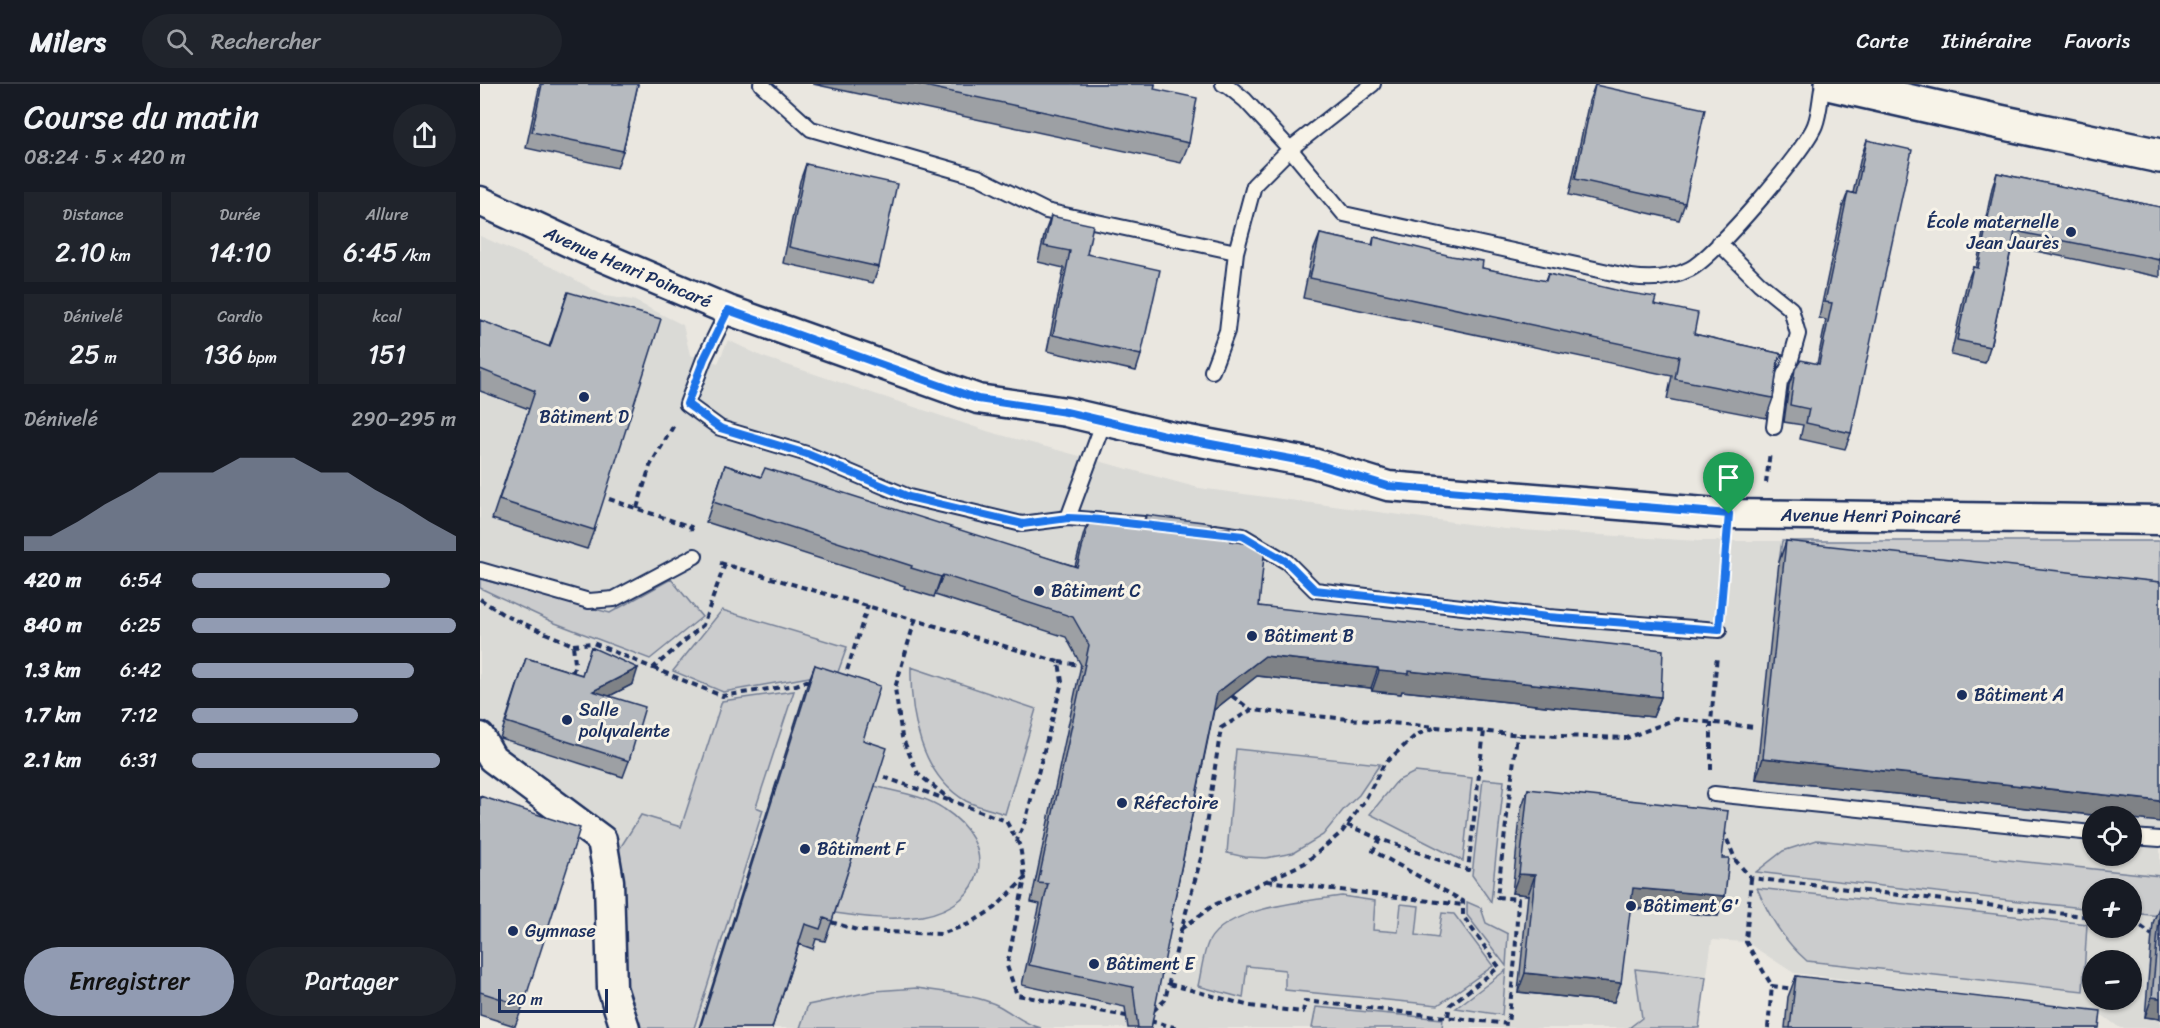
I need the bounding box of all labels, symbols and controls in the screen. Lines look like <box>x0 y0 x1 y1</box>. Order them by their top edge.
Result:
search box <box>142 14 562 68</box>
text: Milers <box>30 17 106 66</box>
text: Rechercher <box>211 22 321 61</box>
text: Carte <box>1857 22 1909 60</box>
text: Itinéraire <box>1942 22 2032 60</box>
text: Favoris <box>2065 22 2130 60</box>
icon: search <box>163 25 196 58</box>
text: Course du matin <box>24 88 259 146</box>
button: share <box>393 104 456 167</box>
text: 08:24 · 5 × 420 m <box>24 140 186 175</box>
text: Distance <box>63 200 123 229</box>
text: Durée <box>219 200 261 229</box>
text: Allure <box>366 200 408 229</box>
place label: École maternelle Jean Jaurès <box>1927 206 2060 259</box>
street label: Avenue Henri Poincaré <box>538 216 717 317</box>
marker: École maternelle Jean Jaurès <box>2064 225 2078 239</box>
text: 2.10 <box>55 229 106 275</box>
text: 14:10 <box>209 229 271 275</box>
text: 6:45 <box>343 229 398 275</box>
text: km <box>106 241 131 270</box>
text: /km <box>398 241 431 270</box>
text: Dénivelé <box>63 302 123 331</box>
text: Cardio <box>217 302 263 331</box>
text: kcal <box>372 302 402 331</box>
text: 25 <box>69 331 100 377</box>
text: 136 <box>203 331 243 377</box>
text: 151 <box>368 331 406 377</box>
text: m <box>100 343 117 372</box>
text: bpm <box>243 343 277 372</box>
marker: Bâtiment D <box>577 390 591 404</box>
place label: Bâtiment D <box>539 401 629 433</box>
text: Dénivelé <box>24 402 98 437</box>
text: 290–295 m <box>352 402 456 437</box>
pin <box>1703 452 1754 514</box>
icon: arrive <box>1712 461 1745 494</box>
street label: Avenue Henri Poincaré <box>1780 499 1961 533</box>
text: 420 m <box>24 563 81 598</box>
text: 6:54 <box>120 563 162 598</box>
place label: Bâtiment C <box>1051 575 1142 607</box>
marker: Bâtiment C <box>1032 584 1046 598</box>
text: 840 m <box>24 608 82 643</box>
text: 6:25 <box>120 608 161 643</box>
place label: Bâtiment B <box>1264 620 1354 652</box>
marker: Bâtiment B <box>1245 629 1259 643</box>
text: 1.3 km <box>24 653 81 688</box>
text: 6:42 <box>120 653 161 688</box>
place label: Bâtiment A <box>1974 679 2064 711</box>
marker: Bâtiment A <box>1955 688 1969 702</box>
place label: Salle polyvalente <box>578 694 670 747</box>
text: 1.7 km <box>24 698 81 733</box>
text: 7:12 <box>120 698 158 733</box>
marker: Salle polyvalente <box>560 713 574 727</box>
text: 2.1 km <box>24 743 81 778</box>
text: 6:31 <box>120 743 157 778</box>
place label: Réfectoire <box>1134 787 1218 819</box>
marker: Réfectoire <box>1115 796 1129 810</box>
map controls <box>2082 806 2142 1010</box>
button: locate <box>2082 806 2142 866</box>
place label: Bâtiment F <box>817 833 907 865</box>
marker: Bâtiment F <box>798 842 812 856</box>
button: + <box>2082 878 2142 938</box>
place label: Bâtiment G' <box>1643 890 1740 922</box>
marker: Bâtiment G' <box>1624 899 1638 913</box>
place label: Gymnase <box>525 915 596 947</box>
marker: Gymnase <box>506 924 520 938</box>
button: Enregistrer <box>24 947 234 1016</box>
button: Partager <box>246 947 456 1016</box>
place label: Bâtiment E <box>1106 948 1196 980</box>
button: − <box>2082 950 2142 1010</box>
marker: Bâtiment E <box>1087 957 1101 971</box>
text: 20 m <box>507 985 543 1014</box>
scale bar <box>498 986 608 1014</box>

